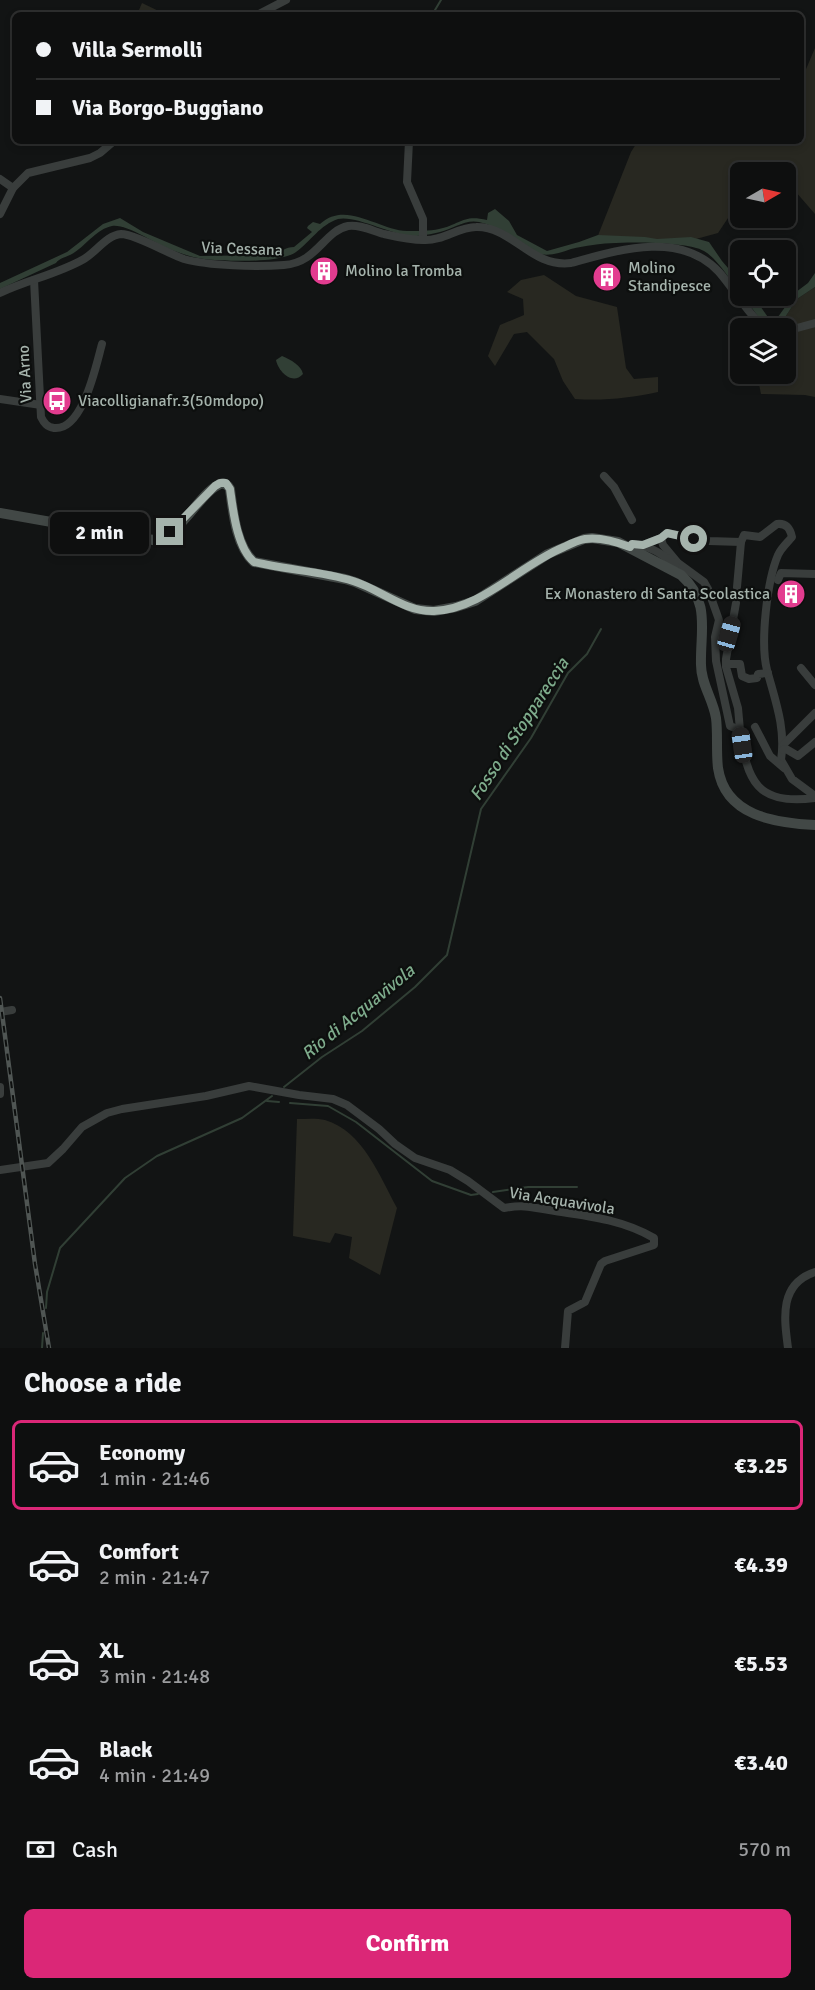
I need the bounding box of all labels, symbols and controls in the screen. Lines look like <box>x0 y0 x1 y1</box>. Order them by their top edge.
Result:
text: Villa Sermolli <box>72 36 203 63</box>
text: Via Borgo-Buggiano <box>72 94 264 121</box>
north arrow <box>730 162 796 228</box>
map controls <box>730 162 796 384</box>
street label: Via Cessana <box>201 238 283 260</box>
button: locate <box>730 240 796 306</box>
building icon: Molino la Tromba <box>308 255 340 287</box>
place label: Molino Standipesce <box>628 258 711 296</box>
place label: Molino la Tromba <box>345 261 462 281</box>
building icon: Molino Standipesce <box>591 261 623 293</box>
button: layers <box>730 318 796 384</box>
street label: Via Arno <box>13 345 37 403</box>
bus stop icon: Viacolligianafr.3(50mdopo) <box>41 385 73 417</box>
place label: Viacolligianafr.3(50mdopo) <box>78 391 264 411</box>
callout: 2 min <box>50 511 149 553</box>
route end <box>156 518 183 545</box>
text: 2 min <box>75 520 124 545</box>
route start <box>680 525 707 552</box>
building icon: Ex Monastero di Santa Scolastica <box>775 578 807 610</box>
place label: Ex Monastero di Santa Scolastica <box>545 584 770 604</box>
car <box>715 614 743 654</box>
water label: Fosso di Stoppareccia <box>465 653 574 804</box>
car <box>731 726 753 764</box>
water label: Rio di Acquavivola <box>297 959 420 1064</box>
street label: Via Acquavivola <box>508 1183 616 1219</box>
text: Choose a ride <box>24 1367 182 1400</box>
icon: car <box>27 1438 81 1492</box>
text: Economy <box>99 1439 185 1466</box>
text: €3.25 <box>734 1452 788 1479</box>
text: 1 min · 21:46 <box>99 1466 210 1491</box>
icon: car <box>27 1537 81 1591</box>
text: Comfort <box>99 1538 179 1565</box>
text: €4.39 <box>734 1551 788 1578</box>
text: 2 min · 21:47 <box>99 1565 210 1590</box>
icon: car <box>27 1636 81 1690</box>
text: XL <box>99 1637 124 1664</box>
text: €5.53 <box>734 1650 788 1677</box>
text: 3 min · 21:48 <box>99 1664 210 1689</box>
icon: car <box>27 1735 81 1789</box>
text: Black <box>99 1736 153 1763</box>
text: €3.40 <box>734 1749 788 1776</box>
text: 4 min · 21:49 <box>99 1763 210 1788</box>
icon: cash <box>24 1833 57 1866</box>
text: Cash <box>72 1836 118 1863</box>
text: 570 m <box>738 1837 791 1862</box>
button: Confirm <box>24 1909 791 1978</box>

